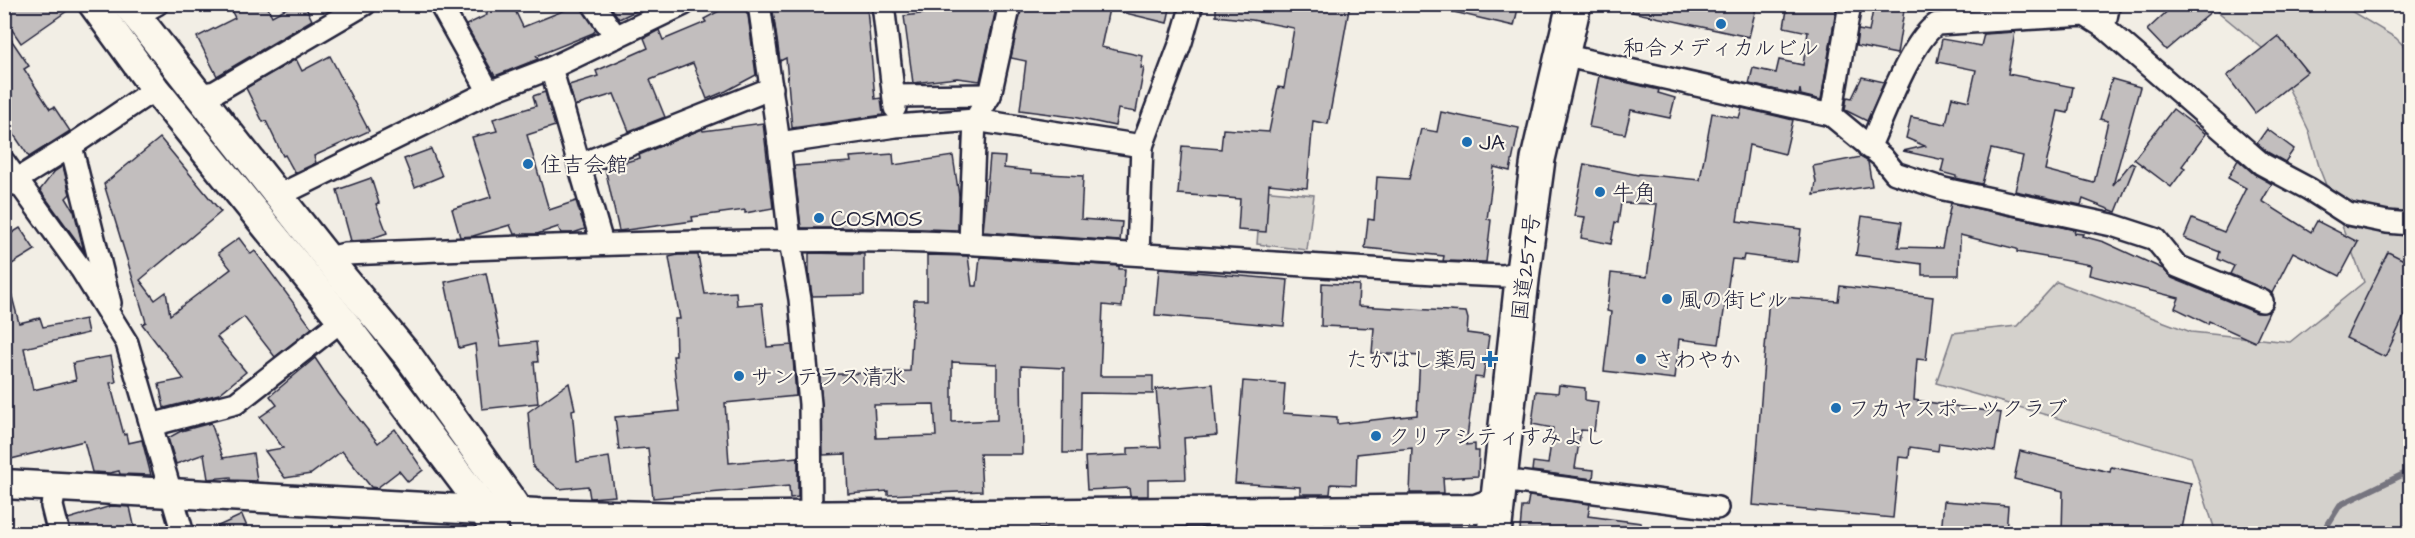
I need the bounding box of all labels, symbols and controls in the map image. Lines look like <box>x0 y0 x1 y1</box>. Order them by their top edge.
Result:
marker: 和合メディカルビル <box>1714 17 1728 31</box>
place label: 和合メディカルビル <box>1623 33 1819 64</box>
place label: JA <box>1479 128 1505 159</box>
marker: JA <box>1460 135 1474 149</box>
place label: 住吉会館 <box>540 150 628 181</box>
marker: 住吉会館 <box>521 157 535 171</box>
place label: 牛角 <box>1612 178 1656 209</box>
marker: 牛角 <box>1593 185 1607 199</box>
place label: COSMOS <box>831 204 923 235</box>
marker: COSMOS <box>812 211 826 225</box>
street label: 国道257号 <box>1505 212 1548 323</box>
place label: 風の街ビル <box>1679 285 1789 316</box>
marker: 風の街ビル <box>1660 292 1674 306</box>
place label: たかはし薬局 <box>1346 345 1478 376</box>
place label: さわやか <box>1653 345 1741 376</box>
marker: たかはし薬局 <box>1483 352 1497 366</box>
marker: さわやか <box>1634 352 1648 366</box>
place label: サンテラス清水 <box>751 362 905 393</box>
marker: サンテラス清水 <box>732 369 746 383</box>
place label: フカヤスポーツクラブ <box>1848 394 2068 425</box>
marker: フカヤスポーツクラブ <box>1829 401 1843 415</box>
place label: クリアシティすみよし <box>1388 422 1606 453</box>
marker: クリアシティすみよし <box>1369 429 1383 443</box>

